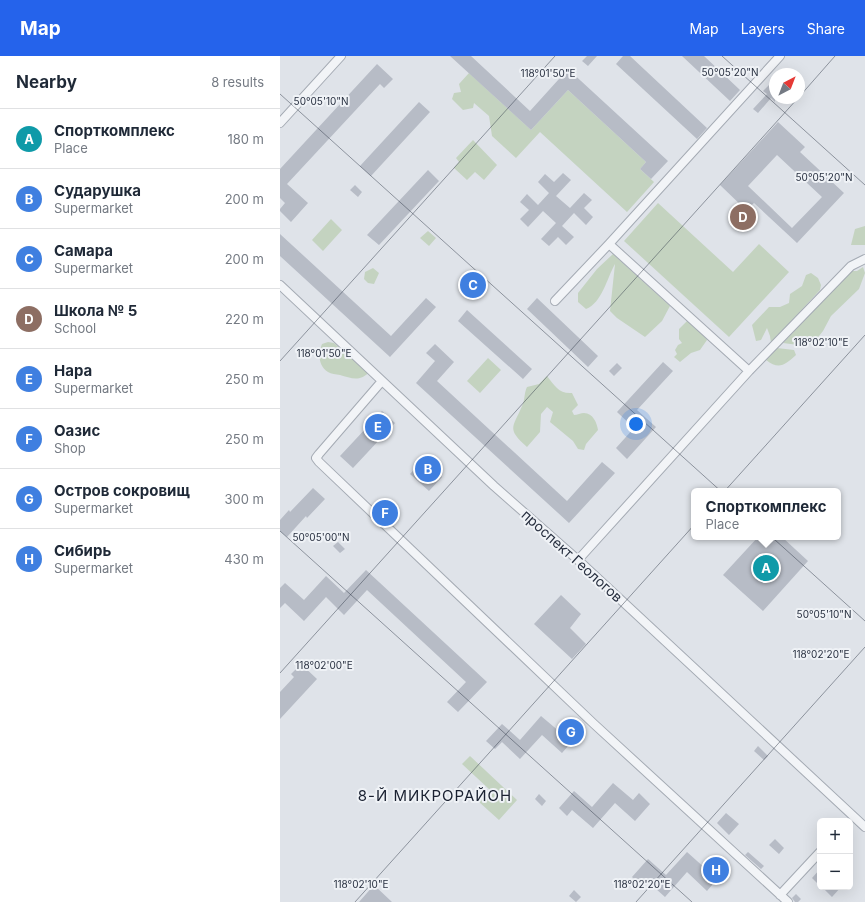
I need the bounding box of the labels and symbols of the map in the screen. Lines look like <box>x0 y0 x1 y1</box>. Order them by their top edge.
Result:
text: 50°05'20"N <box>702 66 758 78</box>
text: 118°01'50"E <box>520 67 576 79</box>
north arrow <box>769 68 805 104</box>
text: 50°05'10"N <box>294 95 348 107</box>
text: 50°05'20"N <box>796 171 852 183</box>
pin: D <box>730 202 756 232</box>
pin: C <box>460 270 486 300</box>
text: 118°02'10"E <box>793 336 849 348</box>
text: 118°01'50"E <box>296 347 352 359</box>
pin: E <box>365 412 391 442</box>
your location <box>626 414 646 434</box>
pin: B <box>415 454 441 484</box>
pin: F <box>372 498 398 528</box>
street label: проспект Геологов <box>518 506 626 605</box>
text: 50°05'00"N <box>292 531 350 543</box>
pin: A <box>753 553 779 583</box>
text: 50°05'10"N <box>797 608 851 620</box>
text: 118°02'20"E <box>792 648 850 660</box>
text: 118°02'00"E <box>295 659 353 671</box>
pin: G <box>558 717 584 747</box>
district label: 8-Й МИКРОРАЙОН <box>358 786 512 805</box>
pin: H <box>703 855 729 885</box>
text: 118°02'10"E <box>333 878 389 890</box>
text: 118°02'20"E <box>613 878 671 890</box>

